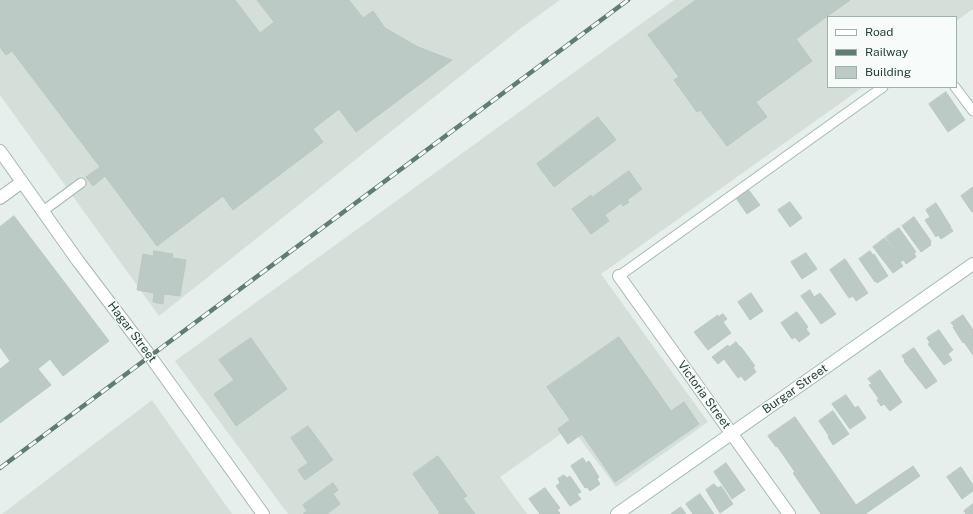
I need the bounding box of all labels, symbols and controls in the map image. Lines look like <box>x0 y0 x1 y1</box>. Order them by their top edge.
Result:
legend <box>827 16 957 88</box>
text: Road <box>865 25 893 39</box>
text: Railway <box>865 45 908 59</box>
text: Building <box>865 65 911 79</box>
street label: Hagar Street <box>104 299 160 365</box>
street label: Victoria Street <box>674 358 734 432</box>
street label: Burgar Street <box>760 361 830 417</box>

